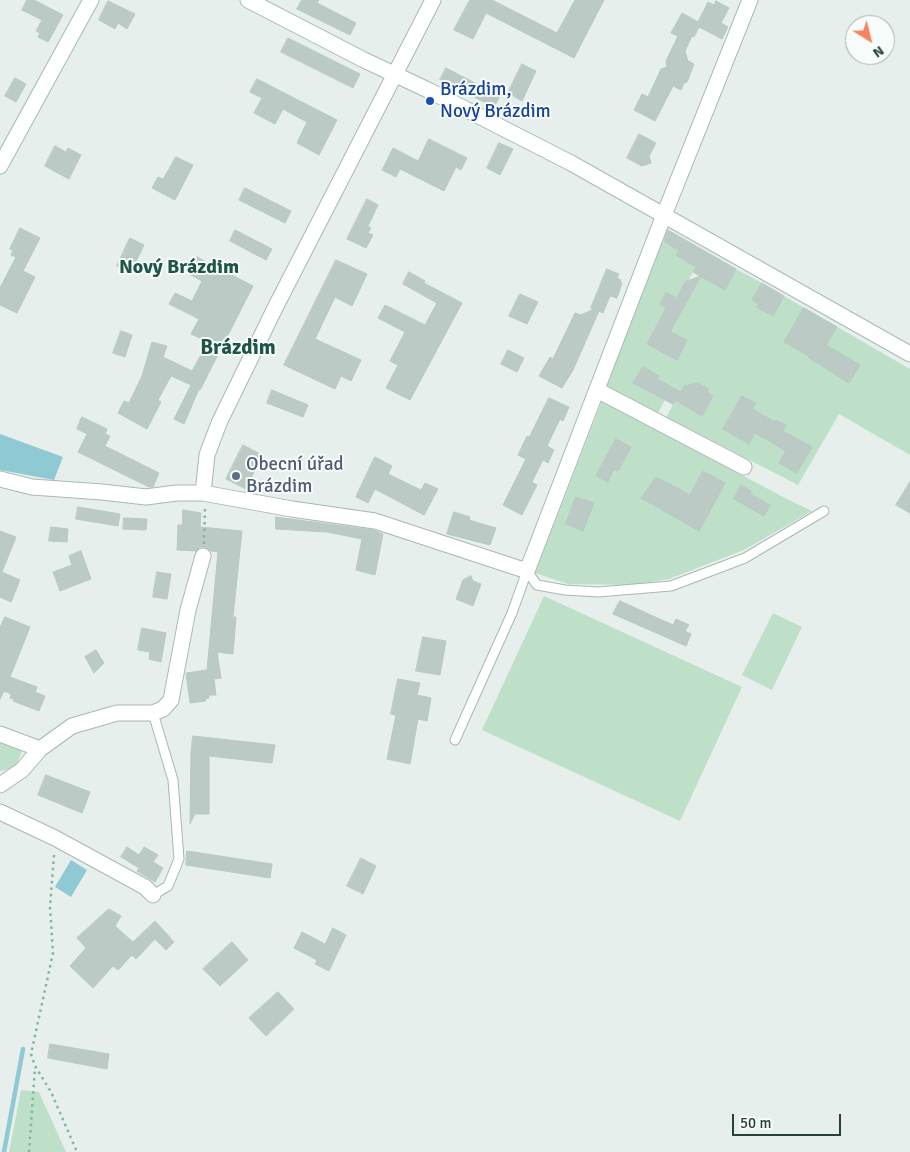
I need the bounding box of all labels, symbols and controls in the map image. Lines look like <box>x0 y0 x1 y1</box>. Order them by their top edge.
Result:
north arrow <box>845 15 895 65</box>
text: N <box>870 42 887 61</box>
place label: Brázdim, Nový Brázdim <box>440 79 551 123</box>
marker: Brázdim, Nový Brázdim <box>424 95 436 107</box>
district label: Nový Brázdim <box>119 256 239 280</box>
district label: Brázdim <box>200 335 276 361</box>
place label: Obecní úřad Brázdim <box>246 454 344 498</box>
marker: Obecní úřad Brázdim <box>230 470 242 482</box>
scale bar <box>735 1104 844 1136</box>
text: 50 m <box>740 1114 771 1132</box>

